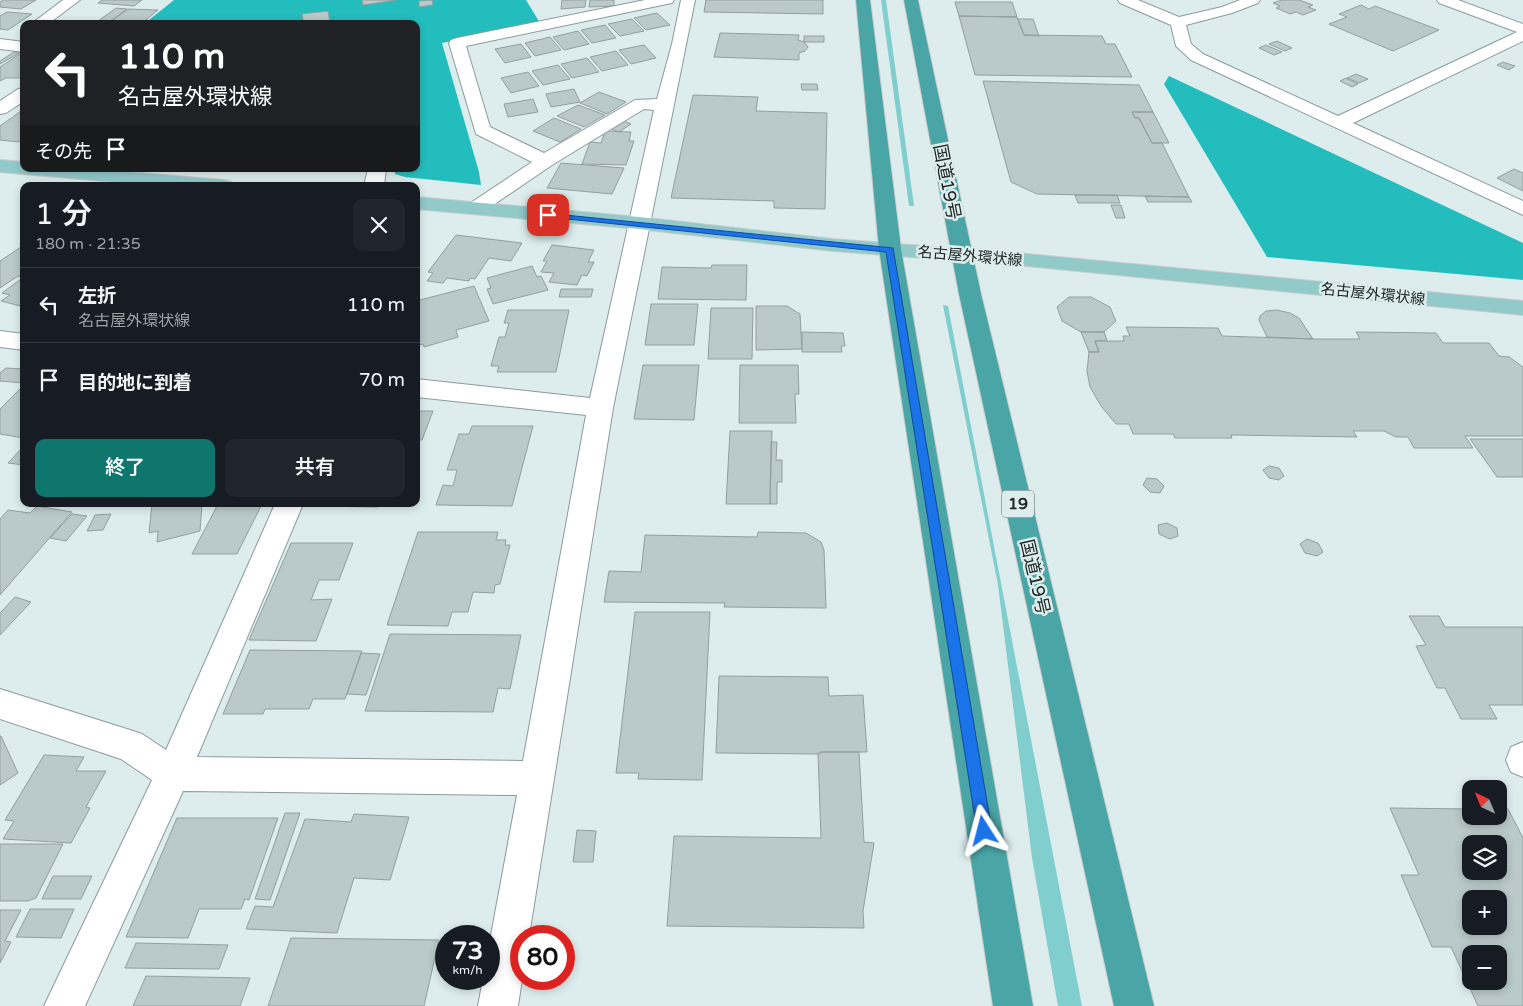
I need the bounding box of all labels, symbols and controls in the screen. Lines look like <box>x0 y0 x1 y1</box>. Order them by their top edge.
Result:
text: 110 m <box>118 36 225 78</box>
icon: left <box>35 40 100 105</box>
text: 名古屋外環状線 <box>118 84 272 110</box>
icon: arrive <box>102 135 130 163</box>
text: その先 <box>35 141 92 163</box>
street label: 国道19号 <box>929 142 965 222</box>
pin <box>527 194 569 236</box>
text: 1 分 <box>35 196 92 233</box>
button: close <box>353 199 405 251</box>
icon: arrive <box>534 201 562 229</box>
text: 180 m · 21:35 <box>35 234 141 254</box>
street label: 名古屋外環状線 <box>917 242 1023 270</box>
street label: 名古屋外環状線 <box>1320 280 1426 308</box>
text: 左折 <box>78 285 116 307</box>
icon: left <box>35 291 63 319</box>
text: 110 m <box>347 294 405 316</box>
text: 名古屋外環状線 <box>78 311 190 331</box>
icon: arrive <box>35 366 63 394</box>
text: 70 m <box>359 369 405 391</box>
text: 目的地に到着 <box>78 372 192 394</box>
button: 終了 <box>35 439 215 497</box>
button: 共有 <box>225 439 405 497</box>
road number: 19 <box>1002 490 1034 518</box>
street label: 国道19号 <box>1016 537 1054 617</box>
north arrow <box>1462 780 1508 825</box>
map controls <box>1462 780 1507 990</box>
position arrow <box>957 804 1009 856</box>
button: layers <box>1462 835 1507 880</box>
button: + <box>1462 890 1507 935</box>
speed limit sign: 80 <box>510 925 575 990</box>
text: 73 <box>452 936 483 966</box>
button: − <box>1462 945 1507 990</box>
text: km/h <box>452 963 483 977</box>

